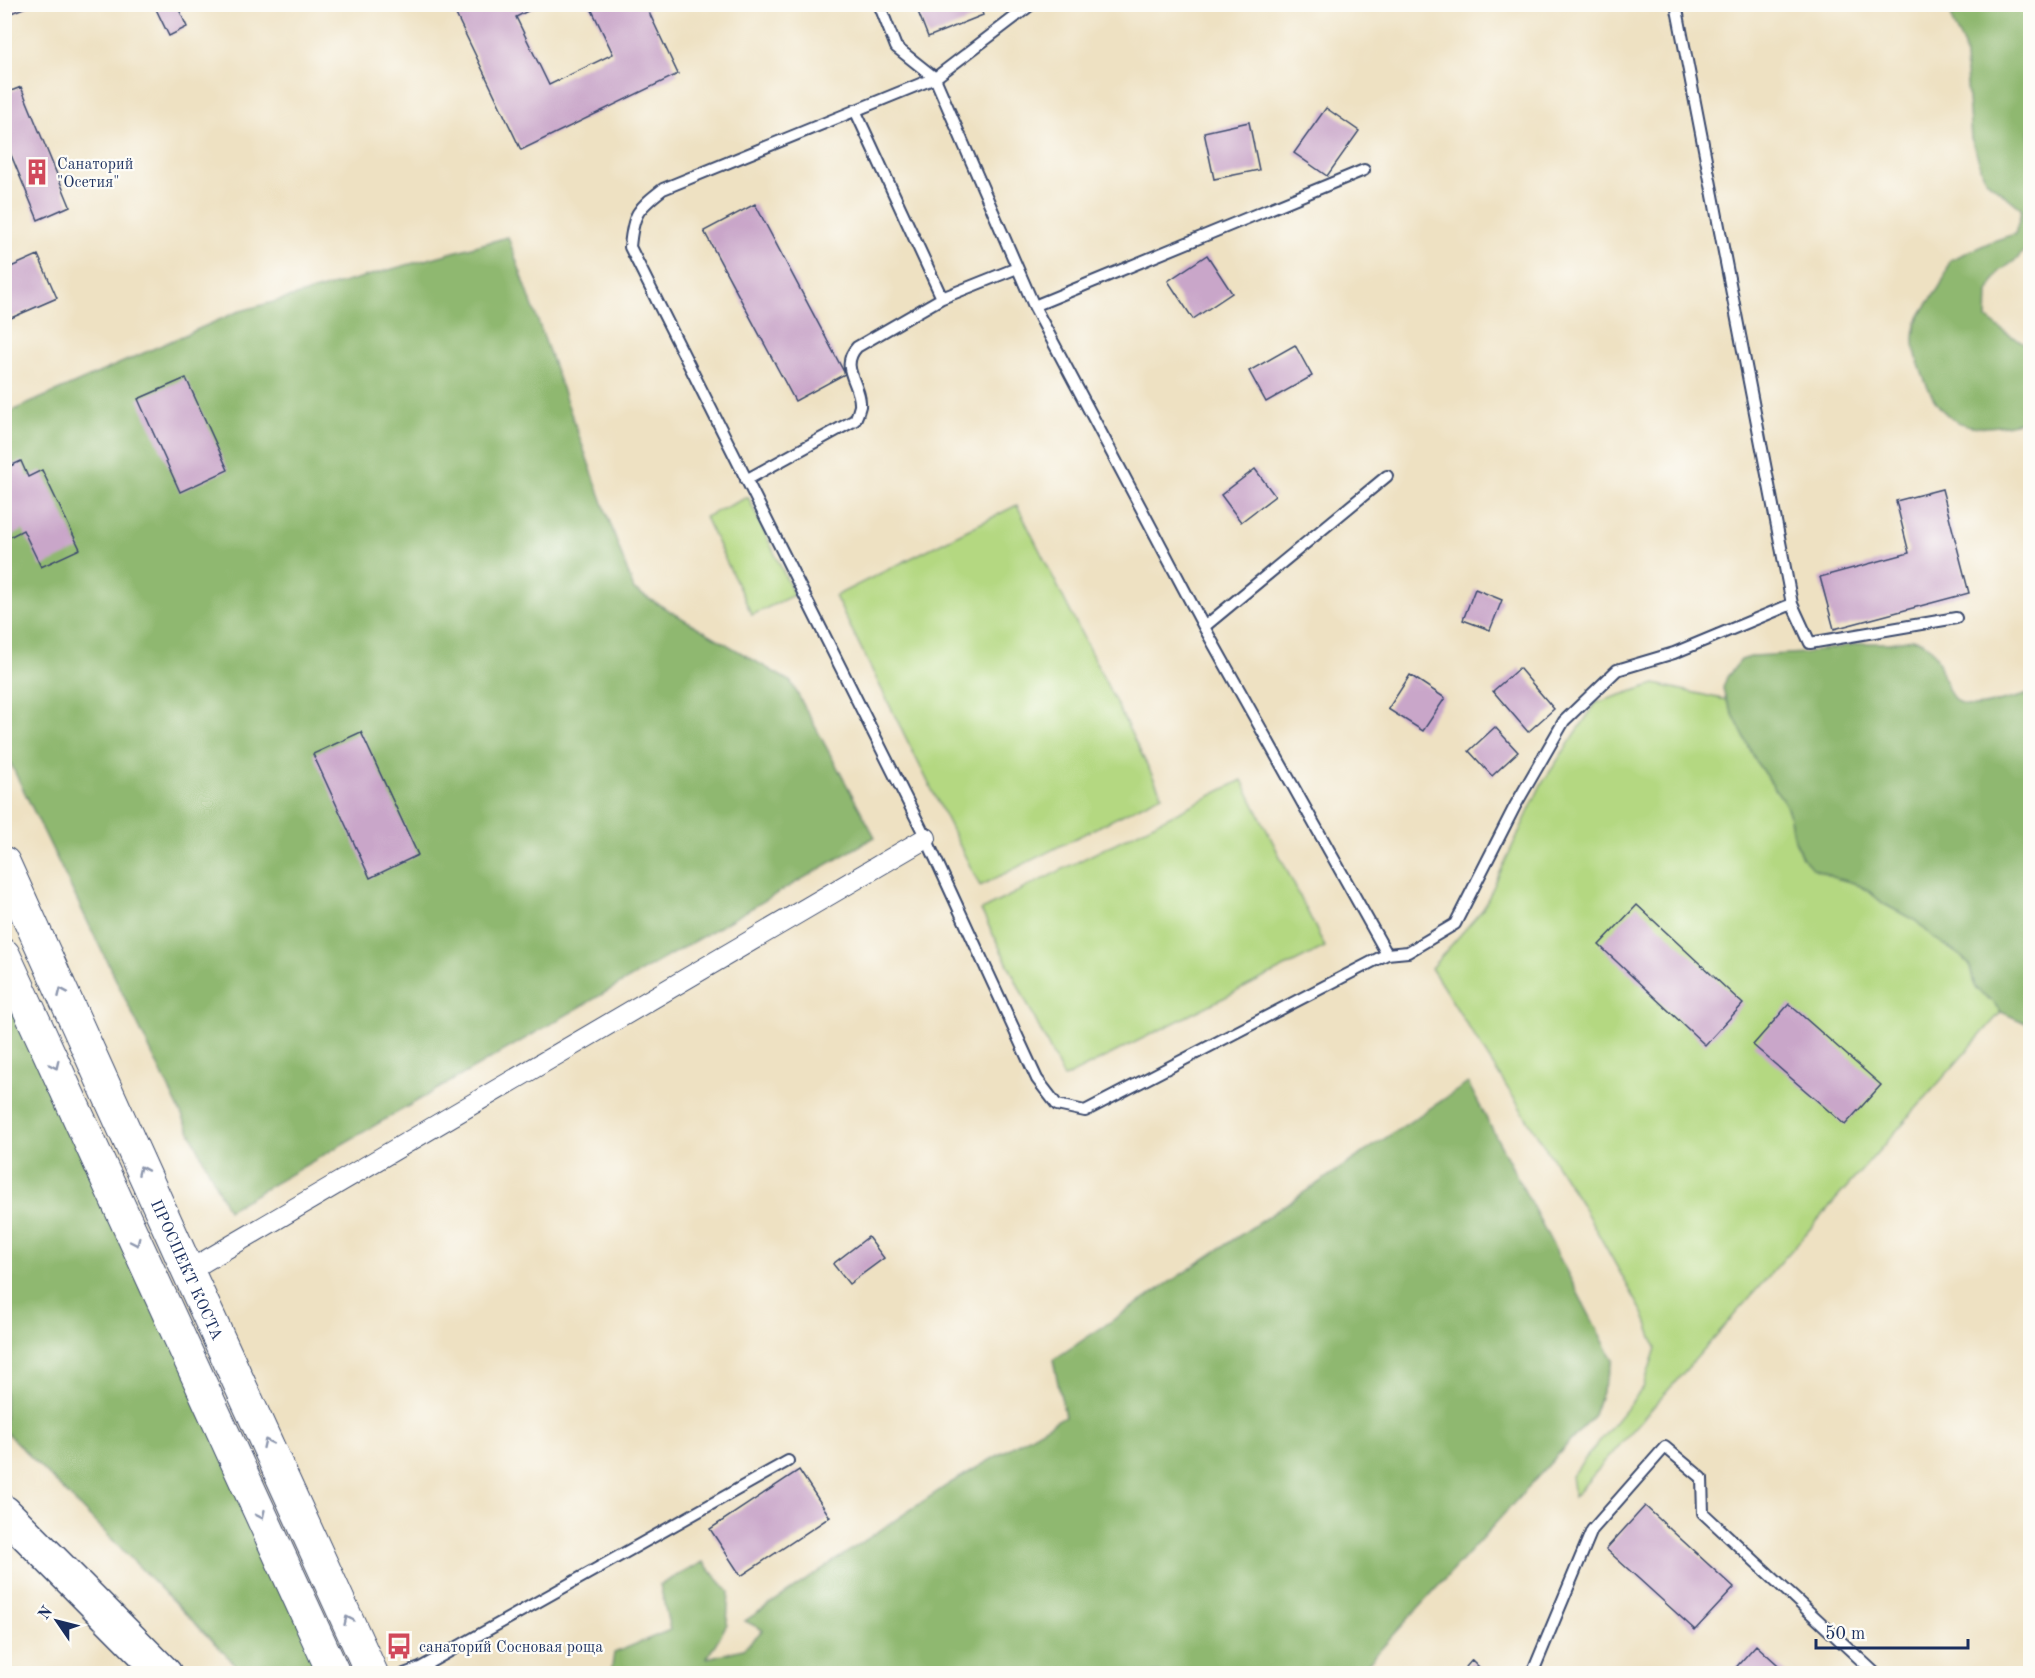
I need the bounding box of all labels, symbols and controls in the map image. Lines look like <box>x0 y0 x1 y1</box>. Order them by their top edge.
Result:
building icon: Санаторий "Осетия" <box>22 157 52 187</box>
place label: Санаторий "Осетия" <box>57 157 133 191</box>
one-way arrow <box>58 988 70 999</box>
one-way arrow <box>48 1058 60 1069</box>
one-way arrow <box>137 1166 149 1177</box>
street label: ПРОСПЕКТ КОСТА <box>147 1198 225 1343</box>
one-way arrow <box>129 1236 141 1247</box>
one-way arrow <box>262 1439 274 1450</box>
one-way arrow <box>254 1508 266 1519</box>
north arrow <box>27 1591 87 1651</box>
text: N <box>36 1603 57 1623</box>
scale bar <box>1816 1612 1968 1650</box>
one-way arrow <box>343 1616 355 1627</box>
text: 50 m <box>1825 1625 1865 1643</box>
bus stop icon: санаторий Сосновая роща <box>384 1631 414 1661</box>
place label: санаторий Сосновая роща <box>419 1640 603 1656</box>

